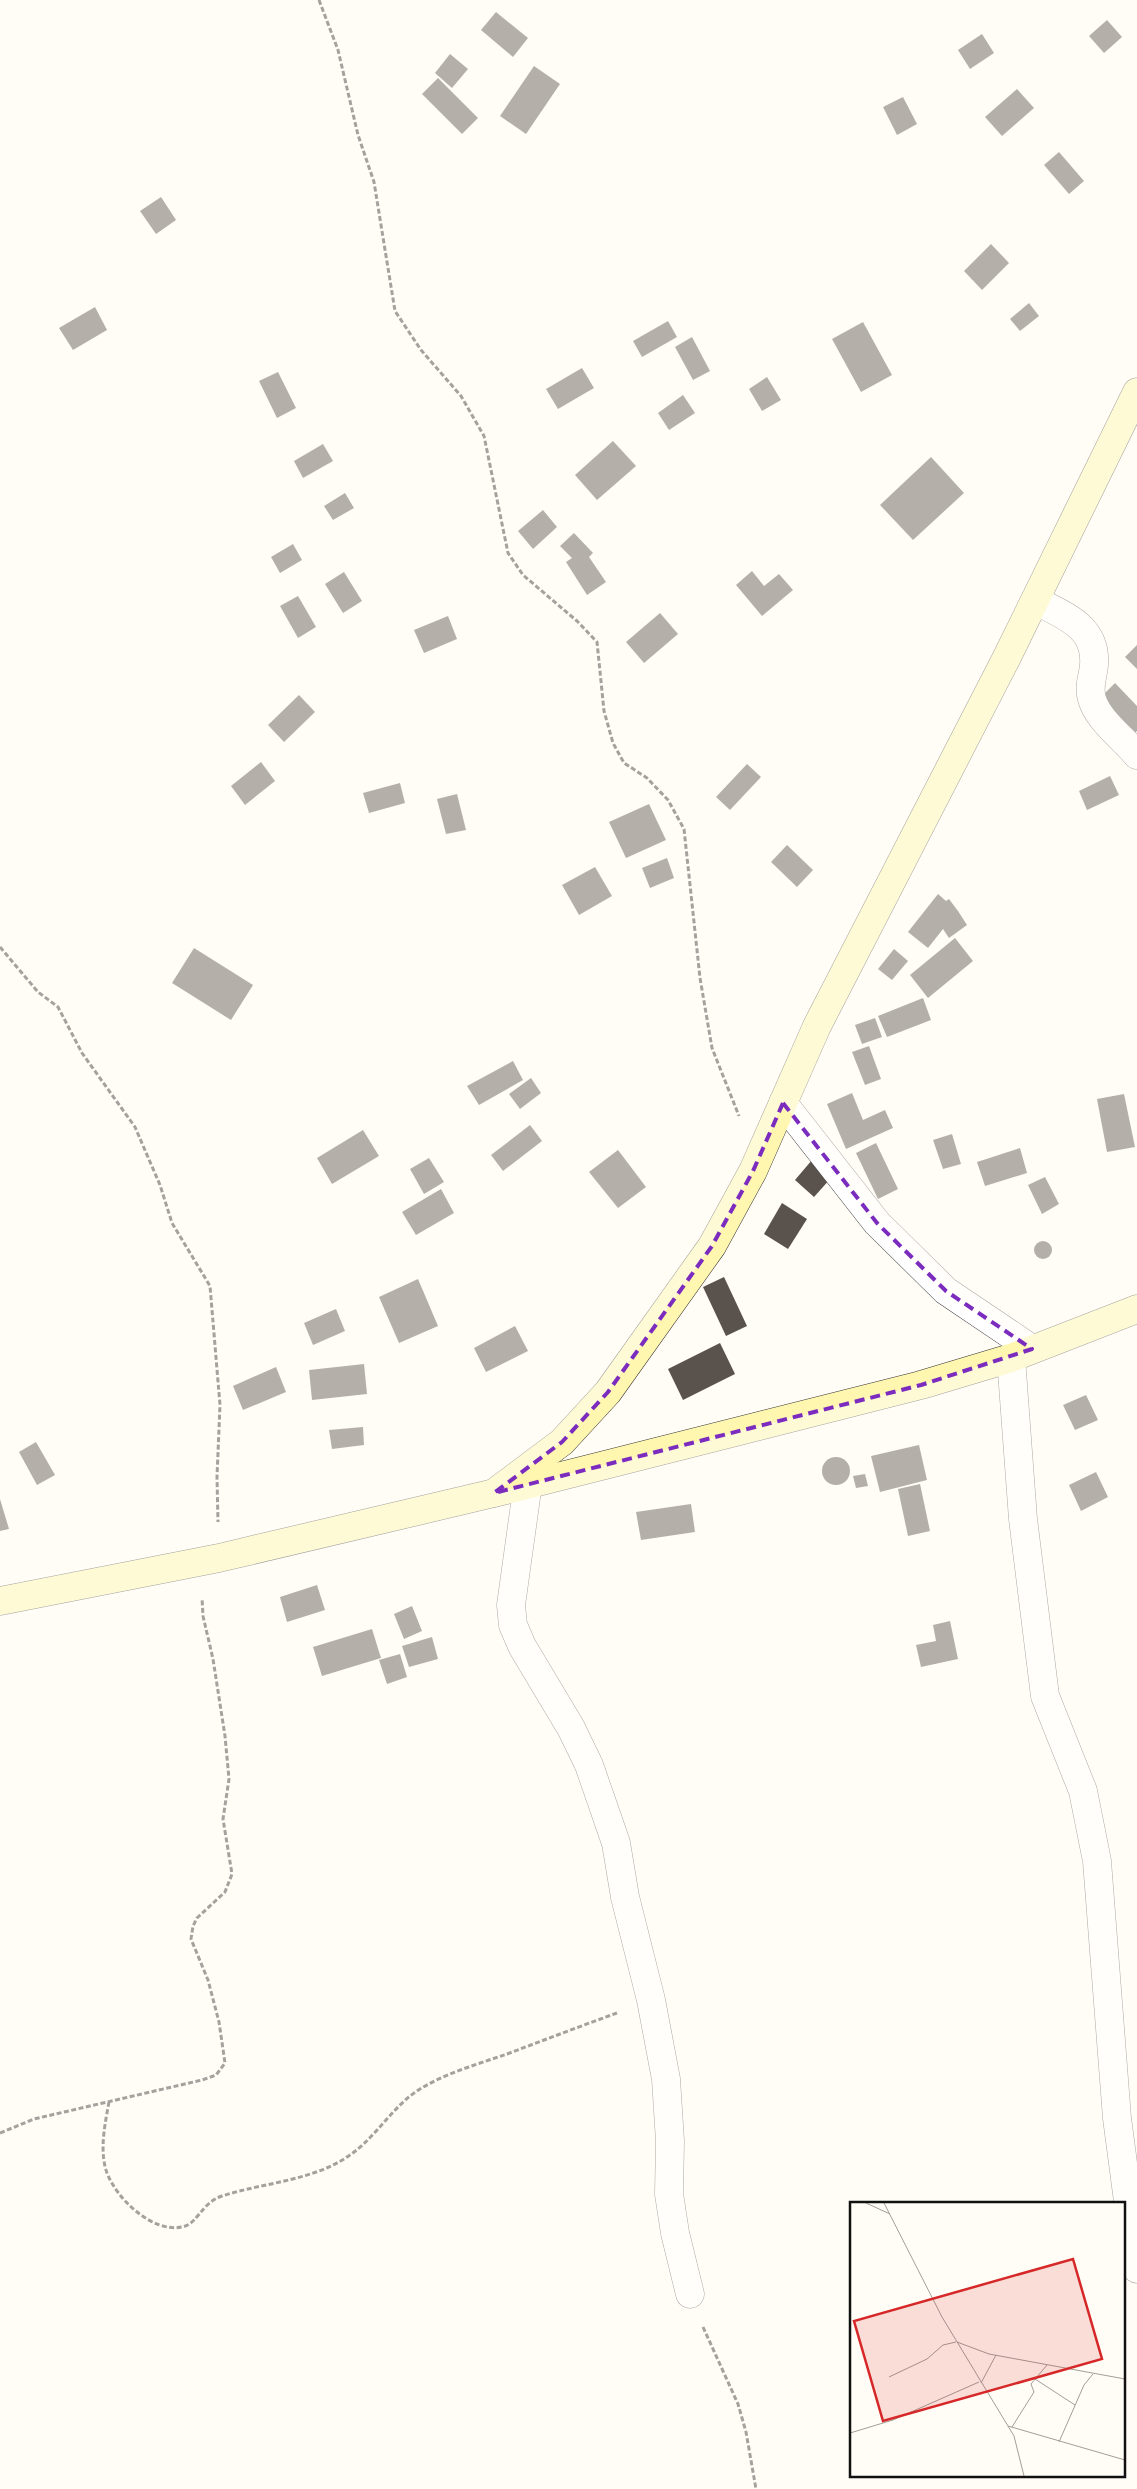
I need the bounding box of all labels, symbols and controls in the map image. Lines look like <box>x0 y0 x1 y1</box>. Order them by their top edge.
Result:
inset map <box>850 2202 1124 2476</box>

